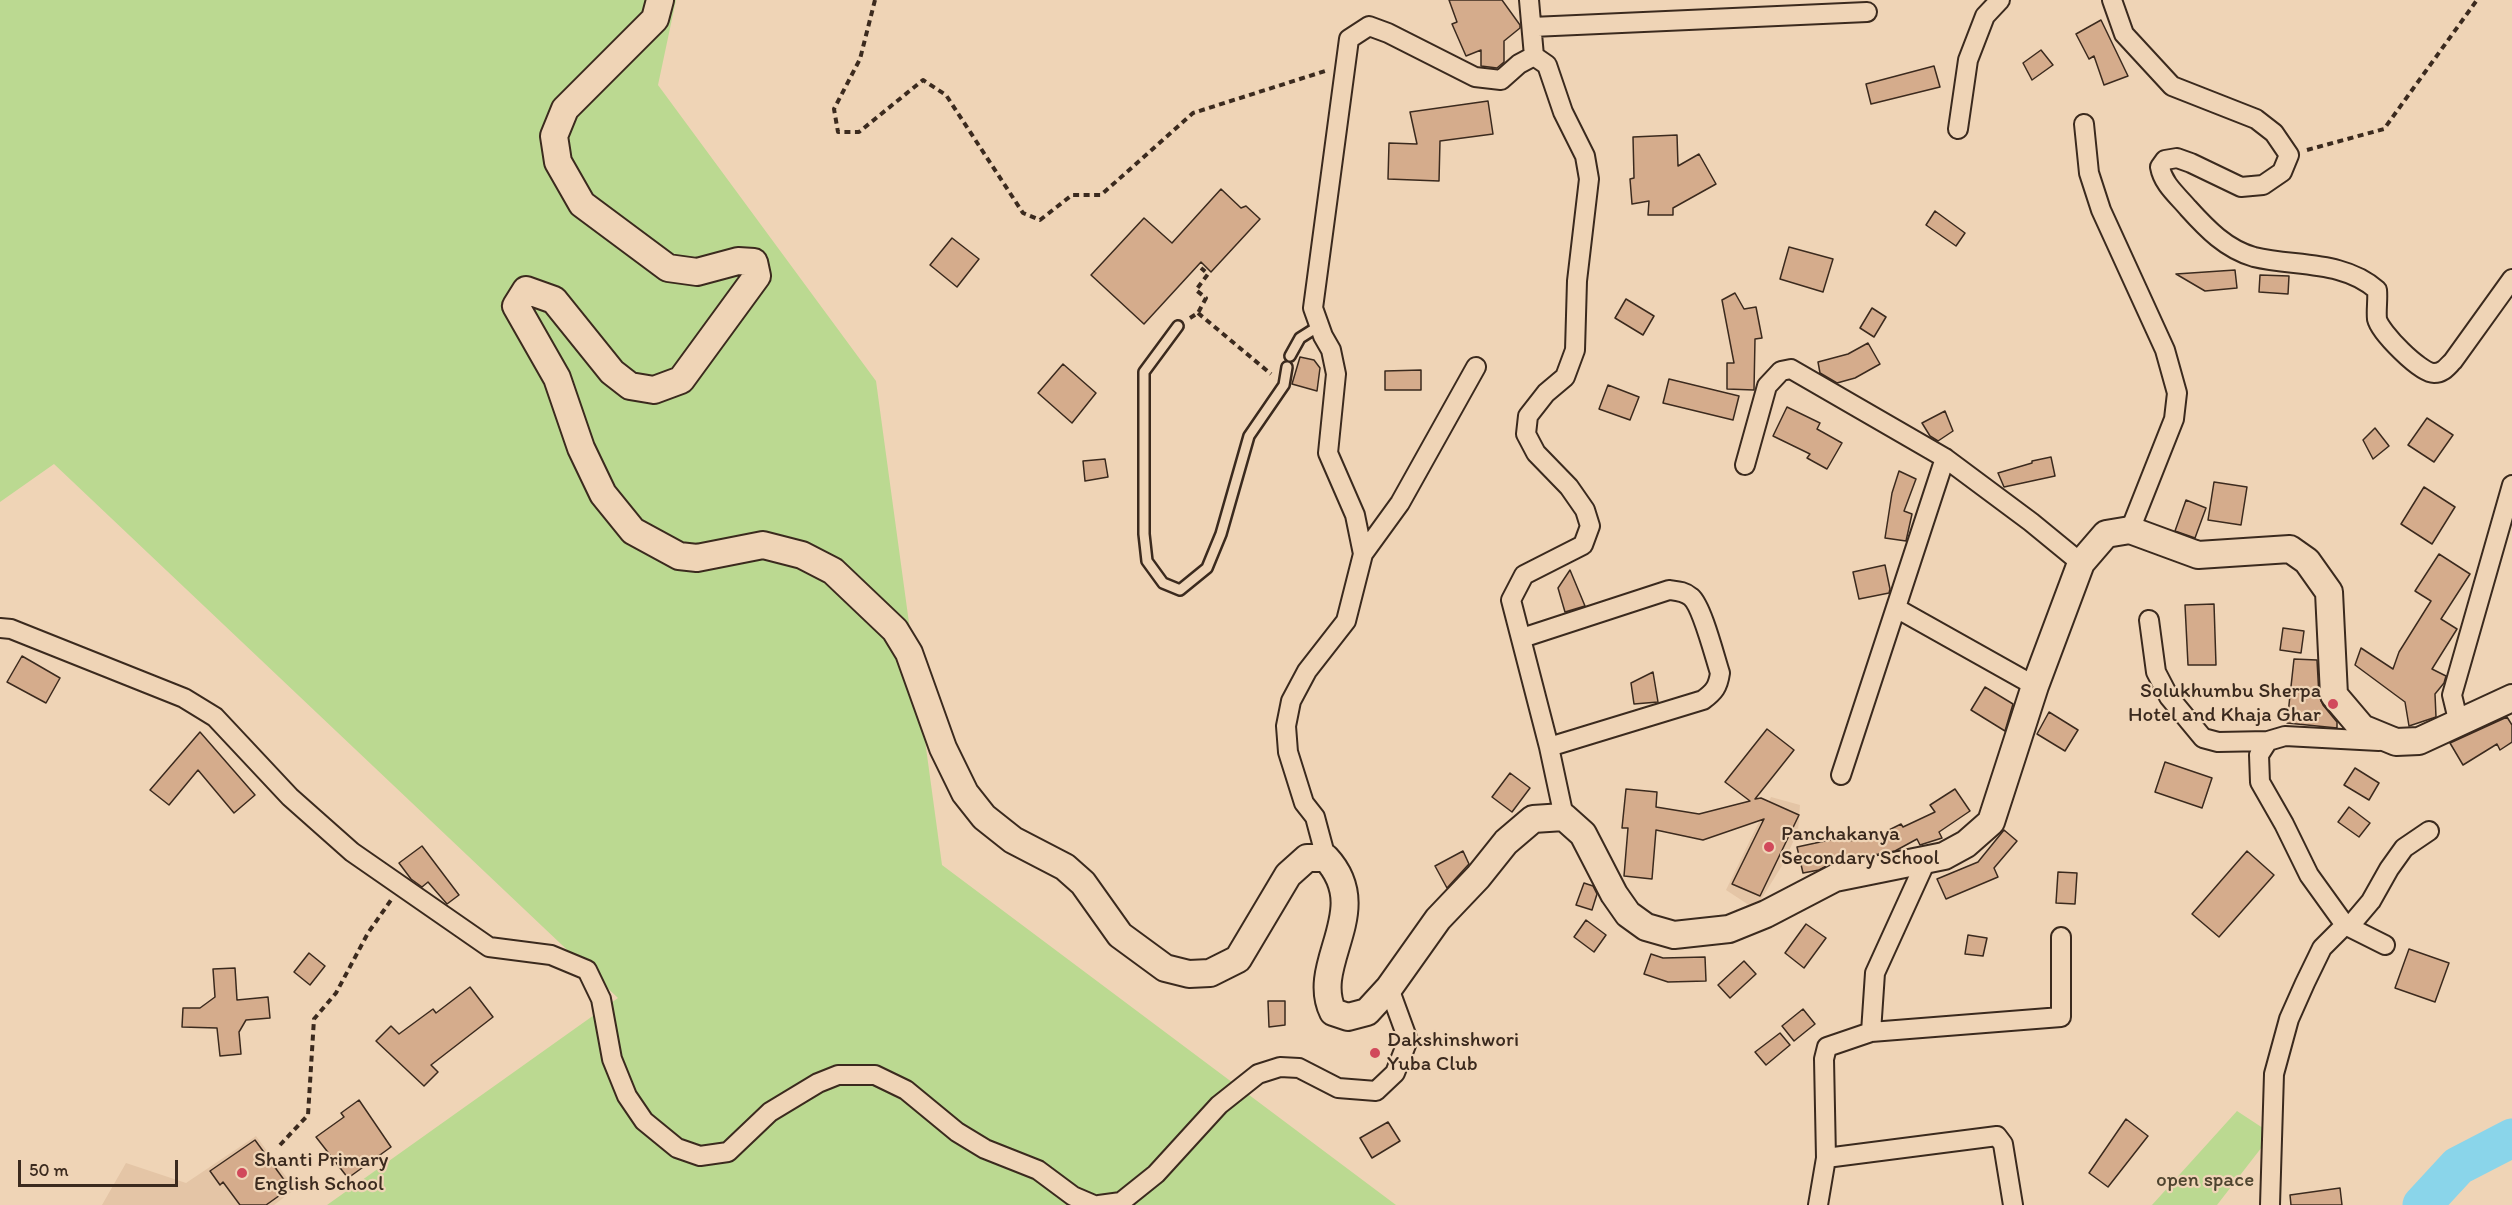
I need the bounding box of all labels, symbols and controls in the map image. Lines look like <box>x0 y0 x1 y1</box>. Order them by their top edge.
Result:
place label: Solukhumbu Sherpa Hotel and Khaja Ghar <box>2128 679 2321 729</box>
marker: Solukhumbu Sherpa Hotel and Khaja Ghar <box>2326 697 2340 711</box>
place label: Panchakanya Secondary School <box>1781 822 1940 872</box>
marker: Panchakanya Secondary School <box>1762 840 1776 854</box>
place label: Dakshinshwori Yuba Club <box>1387 1028 1519 1078</box>
marker: Dakshinshwori Yuba Club <box>1368 1046 1382 1060</box>
scale bar <box>21 1148 182 1186</box>
place label: Shanti Primary English School <box>254 1148 388 1198</box>
text: 50 m <box>29 1159 69 1181</box>
marker: Shanti Primary English School <box>235 1166 249 1180</box>
park label: open space <box>2156 1168 2254 1194</box>

